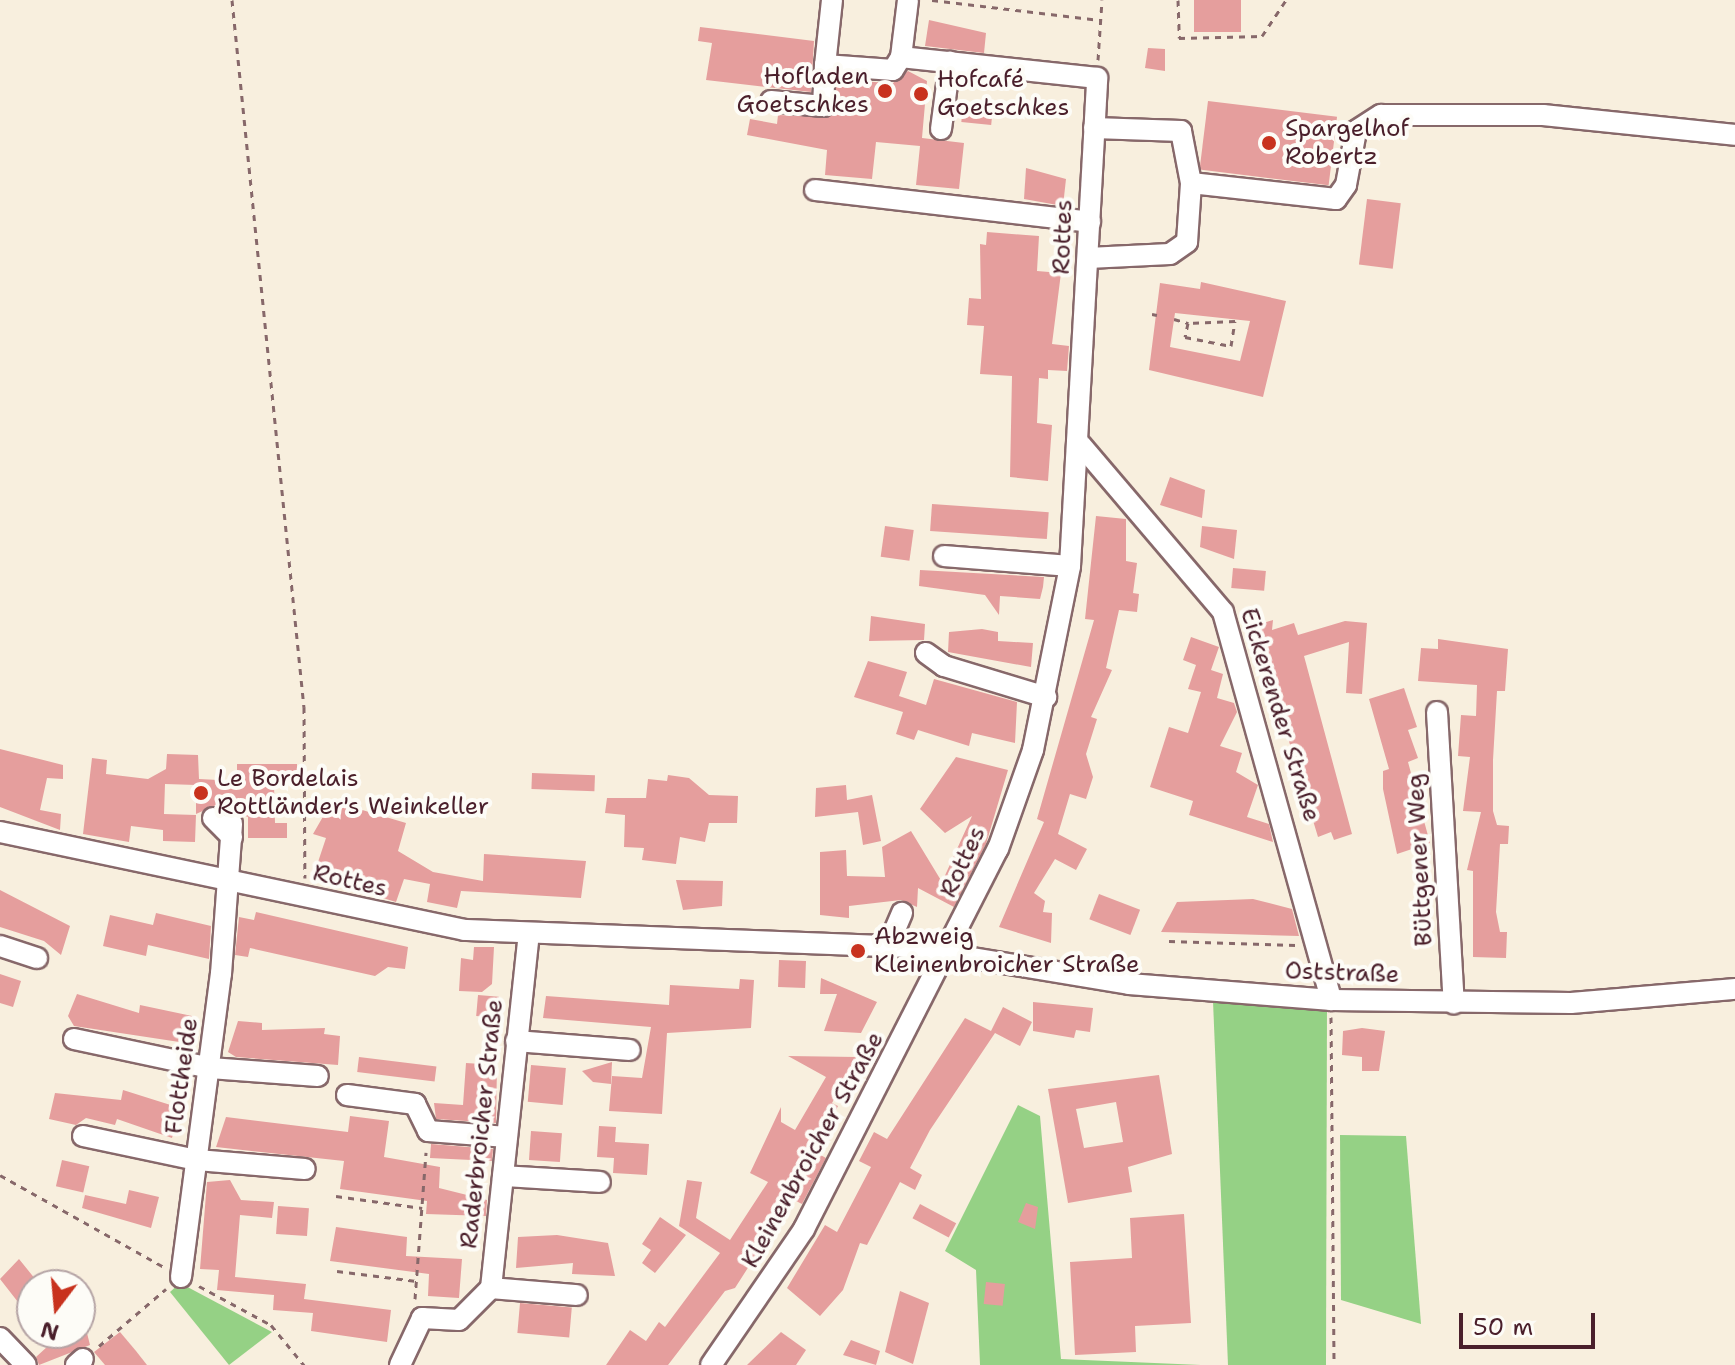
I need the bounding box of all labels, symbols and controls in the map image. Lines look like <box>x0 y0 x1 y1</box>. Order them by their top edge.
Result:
place label: Hofladen Goetschkes <box>737 63 869 119</box>
place label: Hofcafé Goetschkes <box>937 66 1069 122</box>
marker: Hofladen Goetschkes <box>876 82 894 100</box>
marker: Hofcafé Goetschkes <box>912 85 930 103</box>
place label: Spargelhof Robertz <box>1285 115 1409 171</box>
marker: Spargelhof Robertz <box>1260 134 1278 152</box>
street label: Rottes <box>1047 199 1079 275</box>
street label: Eickerender Straße <box>1234 605 1326 825</box>
place label: Le Bordelais Rottländer's Weinkeller <box>217 765 489 821</box>
street label: Büttgener Weg <box>1401 773 1439 947</box>
marker: Le Bordelais Rottländer's Weinkeller <box>192 784 210 802</box>
street label: Rottes <box>934 822 992 902</box>
street label: Rottes <box>310 859 390 903</box>
place label: Abzweig Kleinenbroicher Straße <box>874 923 1139 979</box>
marker: Abzweig Kleinenbroicher Straße <box>849 942 867 960</box>
street label: Oststraße <box>1284 957 1400 989</box>
street label: Raderbroicher Straße <box>455 998 509 1250</box>
street label: Flottheide <box>160 1016 204 1136</box>
street label: Kleinenbroicher Straße <box>736 1027 890 1273</box>
north arrow <box>16 1269 96 1349</box>
scale bar <box>1463 1297 1599 1347</box>
text: 50 m <box>1473 1311 1533 1343</box>
text: N <box>37 1314 62 1347</box>

